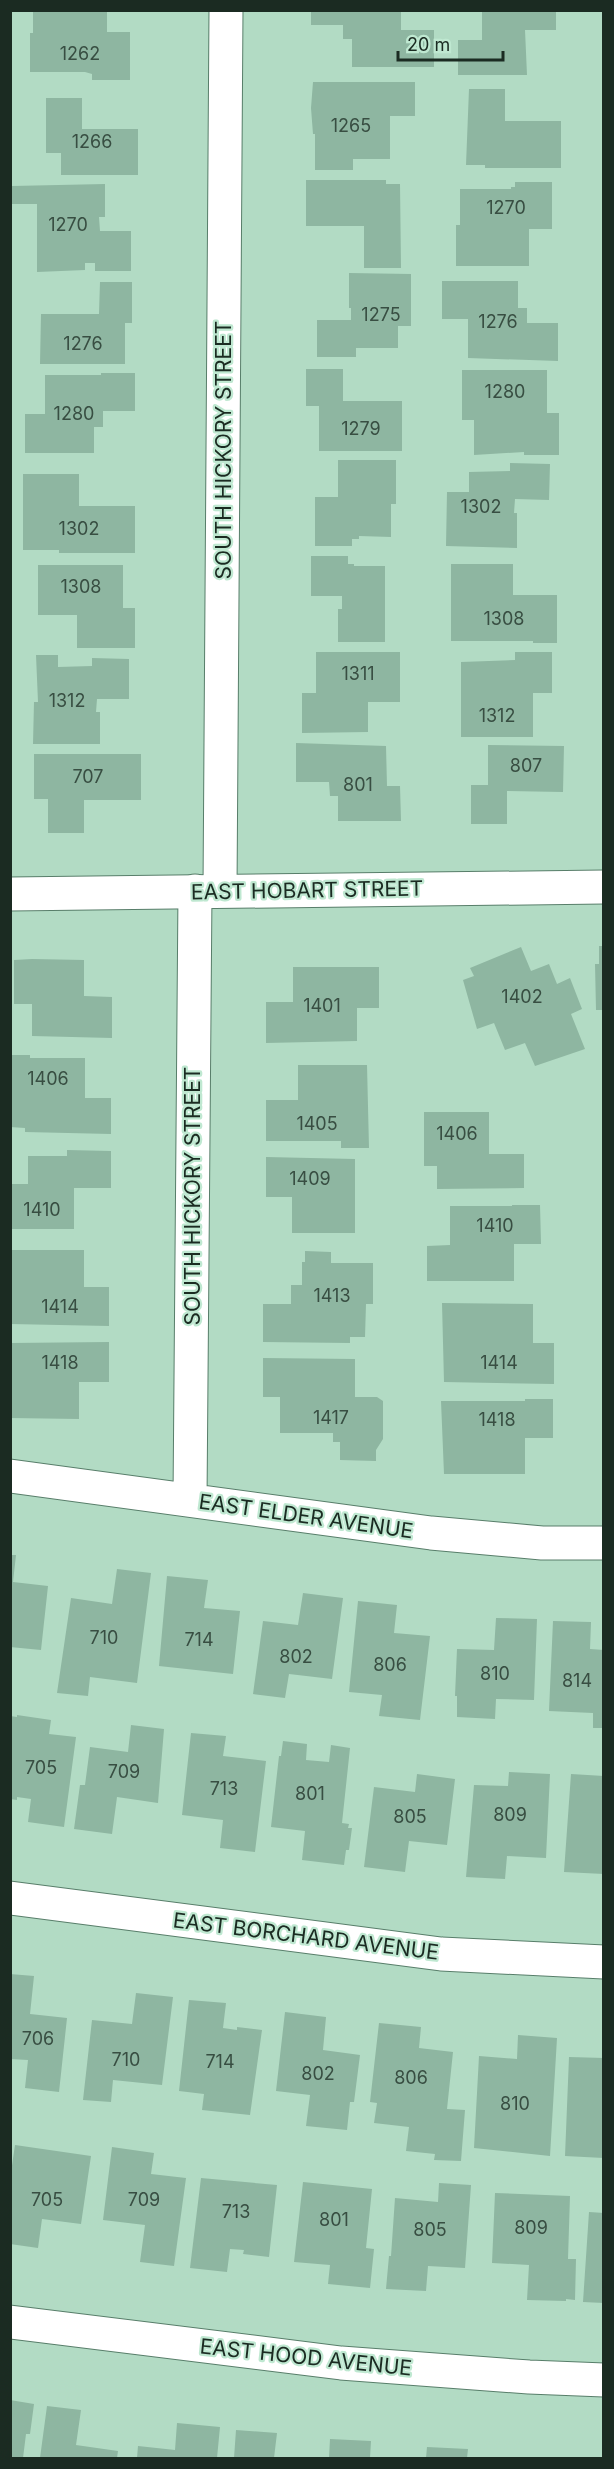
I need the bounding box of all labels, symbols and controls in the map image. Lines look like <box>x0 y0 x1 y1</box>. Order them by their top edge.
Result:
scale bar <box>398 24 503 62</box>
text: 20 m <box>407 34 450 55</box>
house number: 1262 <box>60 43 100 64</box>
house number: 1265 <box>331 115 371 136</box>
house number: 1266 <box>72 131 112 152</box>
house number: 1270 <box>486 197 526 218</box>
house number: 1270 <box>48 214 88 235</box>
house number: 1275 <box>361 304 401 325</box>
house number: 1276 <box>478 311 518 332</box>
street label: SOUTH HICKORY STREET <box>211 321 236 579</box>
house number: 1276 <box>63 333 103 354</box>
house number: 1280 <box>485 381 525 402</box>
house number: 1280 <box>54 403 94 424</box>
house number: 1279 <box>341 418 381 439</box>
house number: 1302 <box>461 496 501 517</box>
house number: 1302 <box>59 518 99 539</box>
house number: 1308 <box>61 576 101 597</box>
house number: 1308 <box>484 608 524 629</box>
house number: 1311 <box>341 663 375 684</box>
house number: 1312 <box>49 690 85 711</box>
house number: 1312 <box>479 705 515 726</box>
house number: 807 <box>510 755 542 776</box>
house number: 707 <box>72 766 104 787</box>
house number: 801 <box>343 774 373 795</box>
street label: EAST HOBART STREET <box>191 875 423 905</box>
house number: 1402 <box>501 986 543 1007</box>
house number: 1401 <box>303 995 341 1016</box>
street label: SOUTH HICKORY STREET <box>180 1067 205 1325</box>
house number: 1406 <box>27 1068 69 1089</box>
house number: 1405 <box>296 1113 338 1134</box>
house number: 1406 <box>436 1123 478 1144</box>
house number: 1409 <box>289 1168 331 1189</box>
house number: 1410 <box>23 1199 61 1220</box>
house number: 1410 <box>476 1215 514 1236</box>
house number: 1413 <box>313 1285 351 1306</box>
house number: 1414 <box>41 1296 79 1317</box>
house number: 1418 <box>41 1352 79 1373</box>
house number: 1414 <box>480 1352 518 1373</box>
house number: 1417 <box>313 1407 349 1428</box>
house number: 1418 <box>478 1409 516 1430</box>
street label: EAST ELDER AVENUE <box>197 1489 415 1543</box>
house number: 710 <box>90 1627 118 1648</box>
house number: 714 <box>184 1629 214 1650</box>
house number: 802 <box>279 1646 313 1667</box>
house number: 806 <box>373 1654 407 1675</box>
house number: 810 <box>480 1663 510 1684</box>
house number: 814 <box>562 1670 592 1691</box>
house number: 705 <box>25 1757 57 1778</box>
house number: 709 <box>108 1761 140 1782</box>
house number: 713 <box>210 1778 238 1799</box>
house number: 801 <box>295 1783 325 1804</box>
house number: 809 <box>493 1804 527 1825</box>
house number: 805 <box>393 1806 427 1827</box>
street label: EAST BORCHARD AVENUE <box>172 1907 440 1965</box>
house number: 706 <box>22 2028 54 2049</box>
house number: 710 <box>112 2049 140 2070</box>
house number: 714 <box>205 2051 235 2072</box>
house number: 802 <box>301 2063 335 2084</box>
house number: 806 <box>394 2067 428 2088</box>
house number: 810 <box>500 2093 530 2114</box>
house number: 705 <box>31 2189 63 2210</box>
house number: 709 <box>128 2189 160 2210</box>
house number: 713 <box>222 2201 250 2222</box>
house number: 801 <box>319 2209 349 2230</box>
house number: 809 <box>514 2217 548 2238</box>
house number: 805 <box>413 2219 447 2240</box>
street label: EAST HOOD AVENUE <box>199 2333 413 2381</box>

